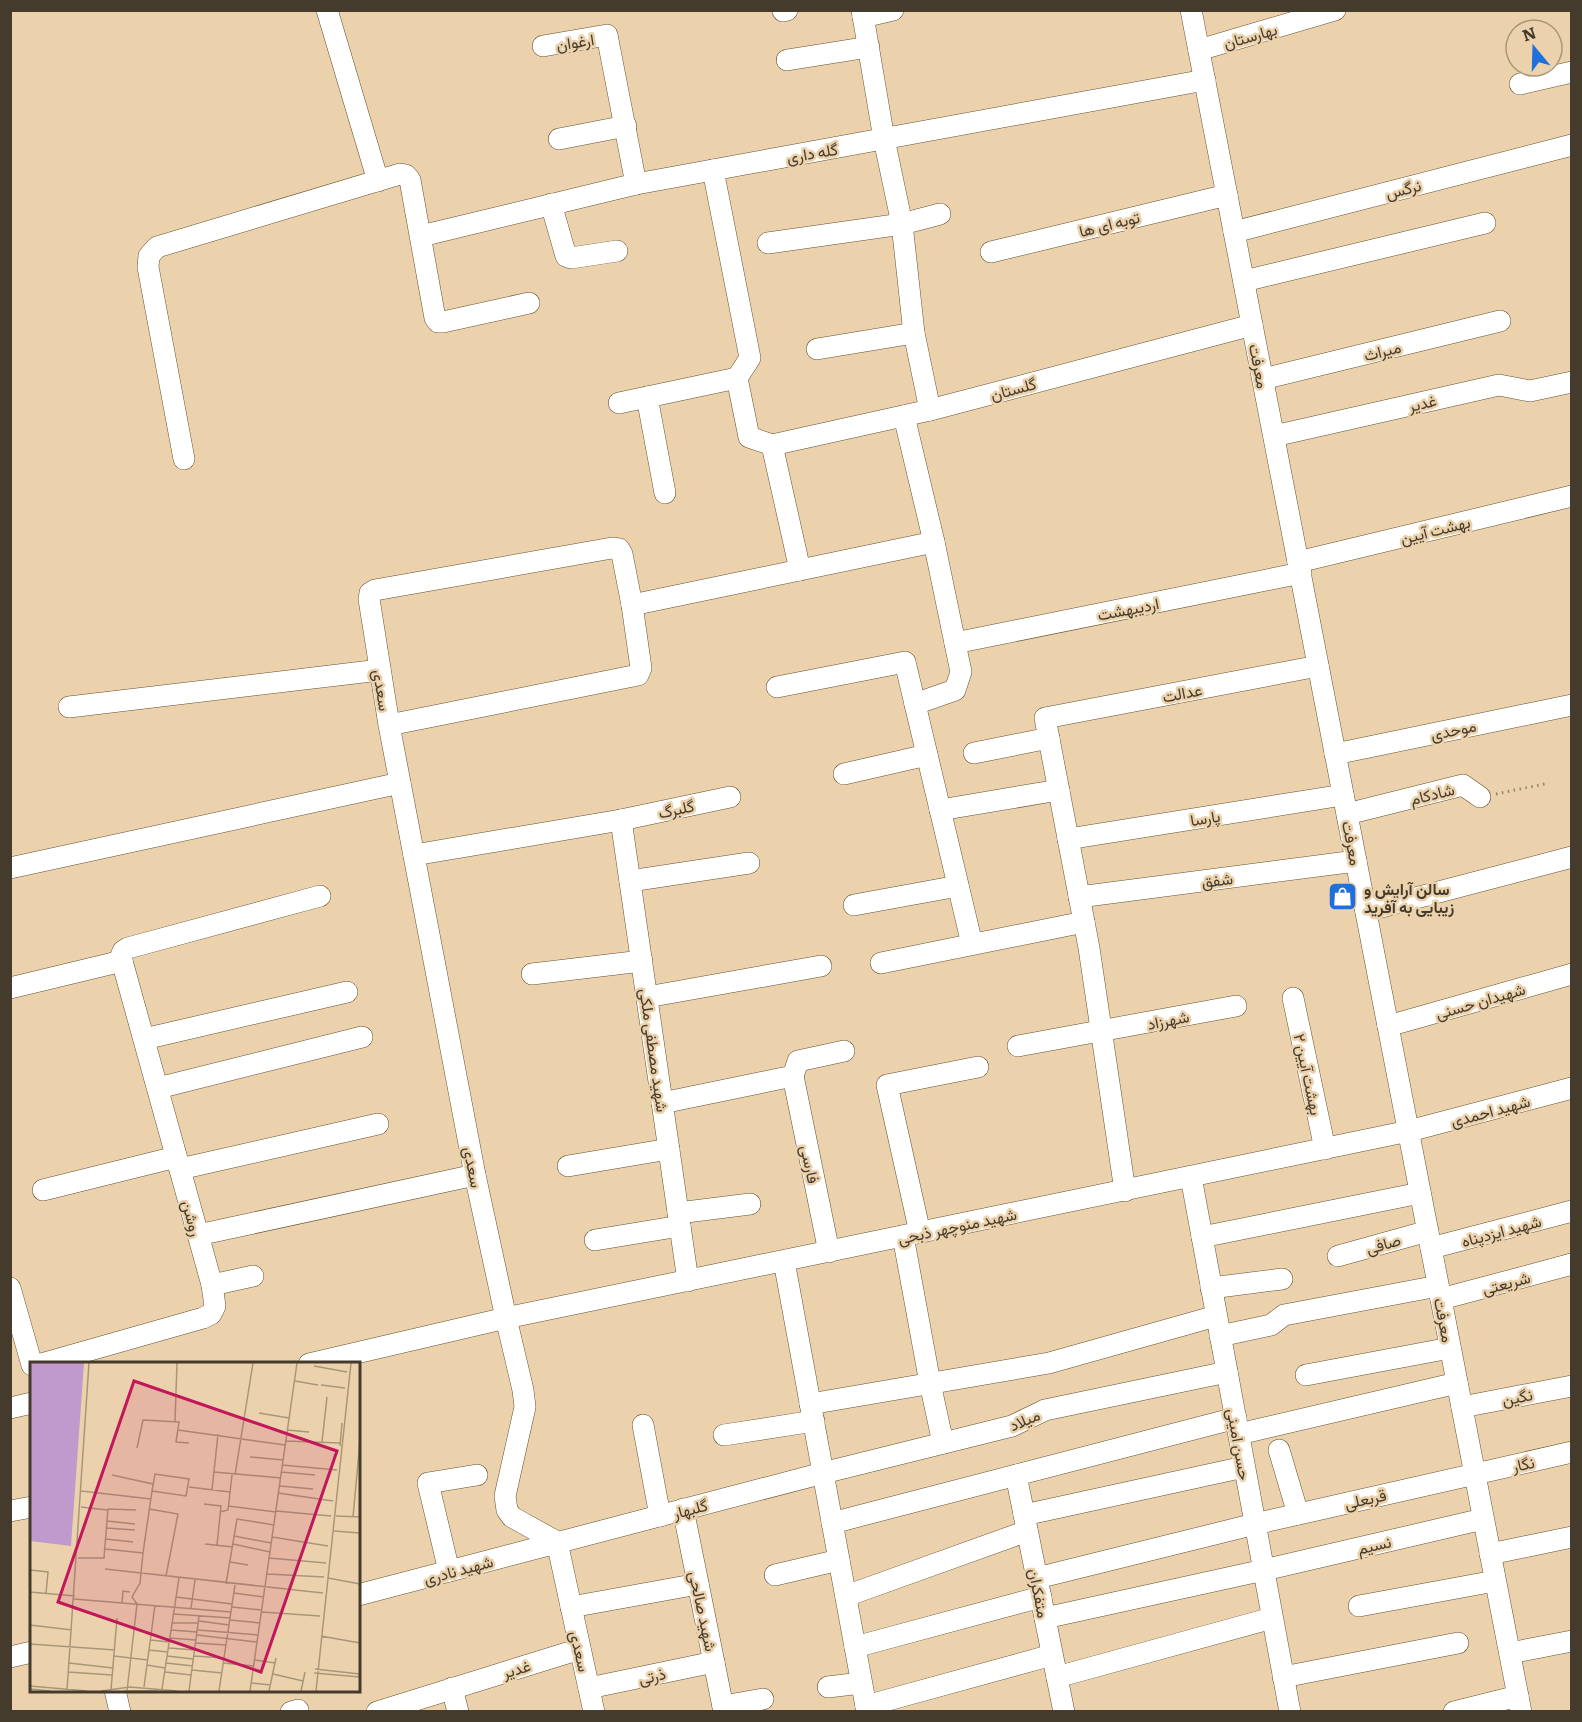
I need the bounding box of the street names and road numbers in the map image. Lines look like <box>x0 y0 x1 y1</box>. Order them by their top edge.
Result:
street label: بهارستان <box>1220 16 1280 54</box>
street label: ارغوان <box>554 26 596 56</box>
street label: گله داری <box>784 136 840 168</box>
street label: نرگس <box>1383 172 1423 204</box>
street label: توبه ای ها <box>1076 204 1142 242</box>
street label: میراث <box>1361 334 1403 366</box>
street label: معرفت <box>1244 342 1276 390</box>
street label: گلستان <box>987 370 1039 406</box>
street label: غدیر <box>1404 387 1439 417</box>
street label: بهشت آیین <box>1397 509 1473 549</box>
street label: اردیبهشت <box>1095 590 1161 626</box>
street label: سعدی <box>368 668 398 712</box>
street label: عدالت <box>1160 676 1204 708</box>
street label: موحدی <box>1428 712 1478 746</box>
street label: شادکام <box>1407 776 1457 810</box>
street label: گلبرگ <box>656 792 696 824</box>
street label: پارسا <box>1188 803 1222 832</box>
street label: معرفت <box>1337 819 1369 867</box>
street label: شفق <box>1200 865 1234 893</box>
street label: شهیدان حسنی <box>1432 976 1528 1024</box>
street label: شهید مصطفی ملکی <box>634 986 676 1114</box>
street label: شهرزاد <box>1145 1003 1191 1035</box>
street label: بهشت آیین ۲ <box>1289 1031 1329 1117</box>
street label: شهید احمدی <box>1448 1088 1532 1132</box>
street label: فارسی <box>795 1143 827 1185</box>
street label: سعدی <box>458 1144 490 1190</box>
street label: روشن <box>177 1197 209 1239</box>
street label: شهید منوچهر ذبحی <box>895 1201 1019 1250</box>
street label: شهید ایزدپناه <box>1458 1208 1544 1253</box>
street label: صافی <box>1363 1227 1403 1259</box>
street label: شریعتی <box>1479 1264 1533 1300</box>
street label: معرفت <box>1429 1296 1461 1344</box>
street label: نگین <box>1500 1381 1534 1411</box>
street label: میلاد <box>1005 1402 1043 1436</box>
street label: حسن امینی <box>1222 1406 1258 1482</box>
street label: نگار <box>1509 1449 1536 1477</box>
street label: قربعلی <box>1342 1482 1388 1514</box>
street label: گلبهار <box>669 1492 710 1524</box>
street label: نسیم <box>1355 1528 1393 1560</box>
street label: شهید نادری <box>420 1548 496 1590</box>
street label: متفکران <box>1023 1566 1057 1620</box>
street label: شهید صالحی <box>684 1569 724 1653</box>
street label: سعدی <box>565 1628 597 1674</box>
street label: غدیر <box>498 1652 533 1684</box>
street label: ذرتی <box>636 1660 668 1690</box>

